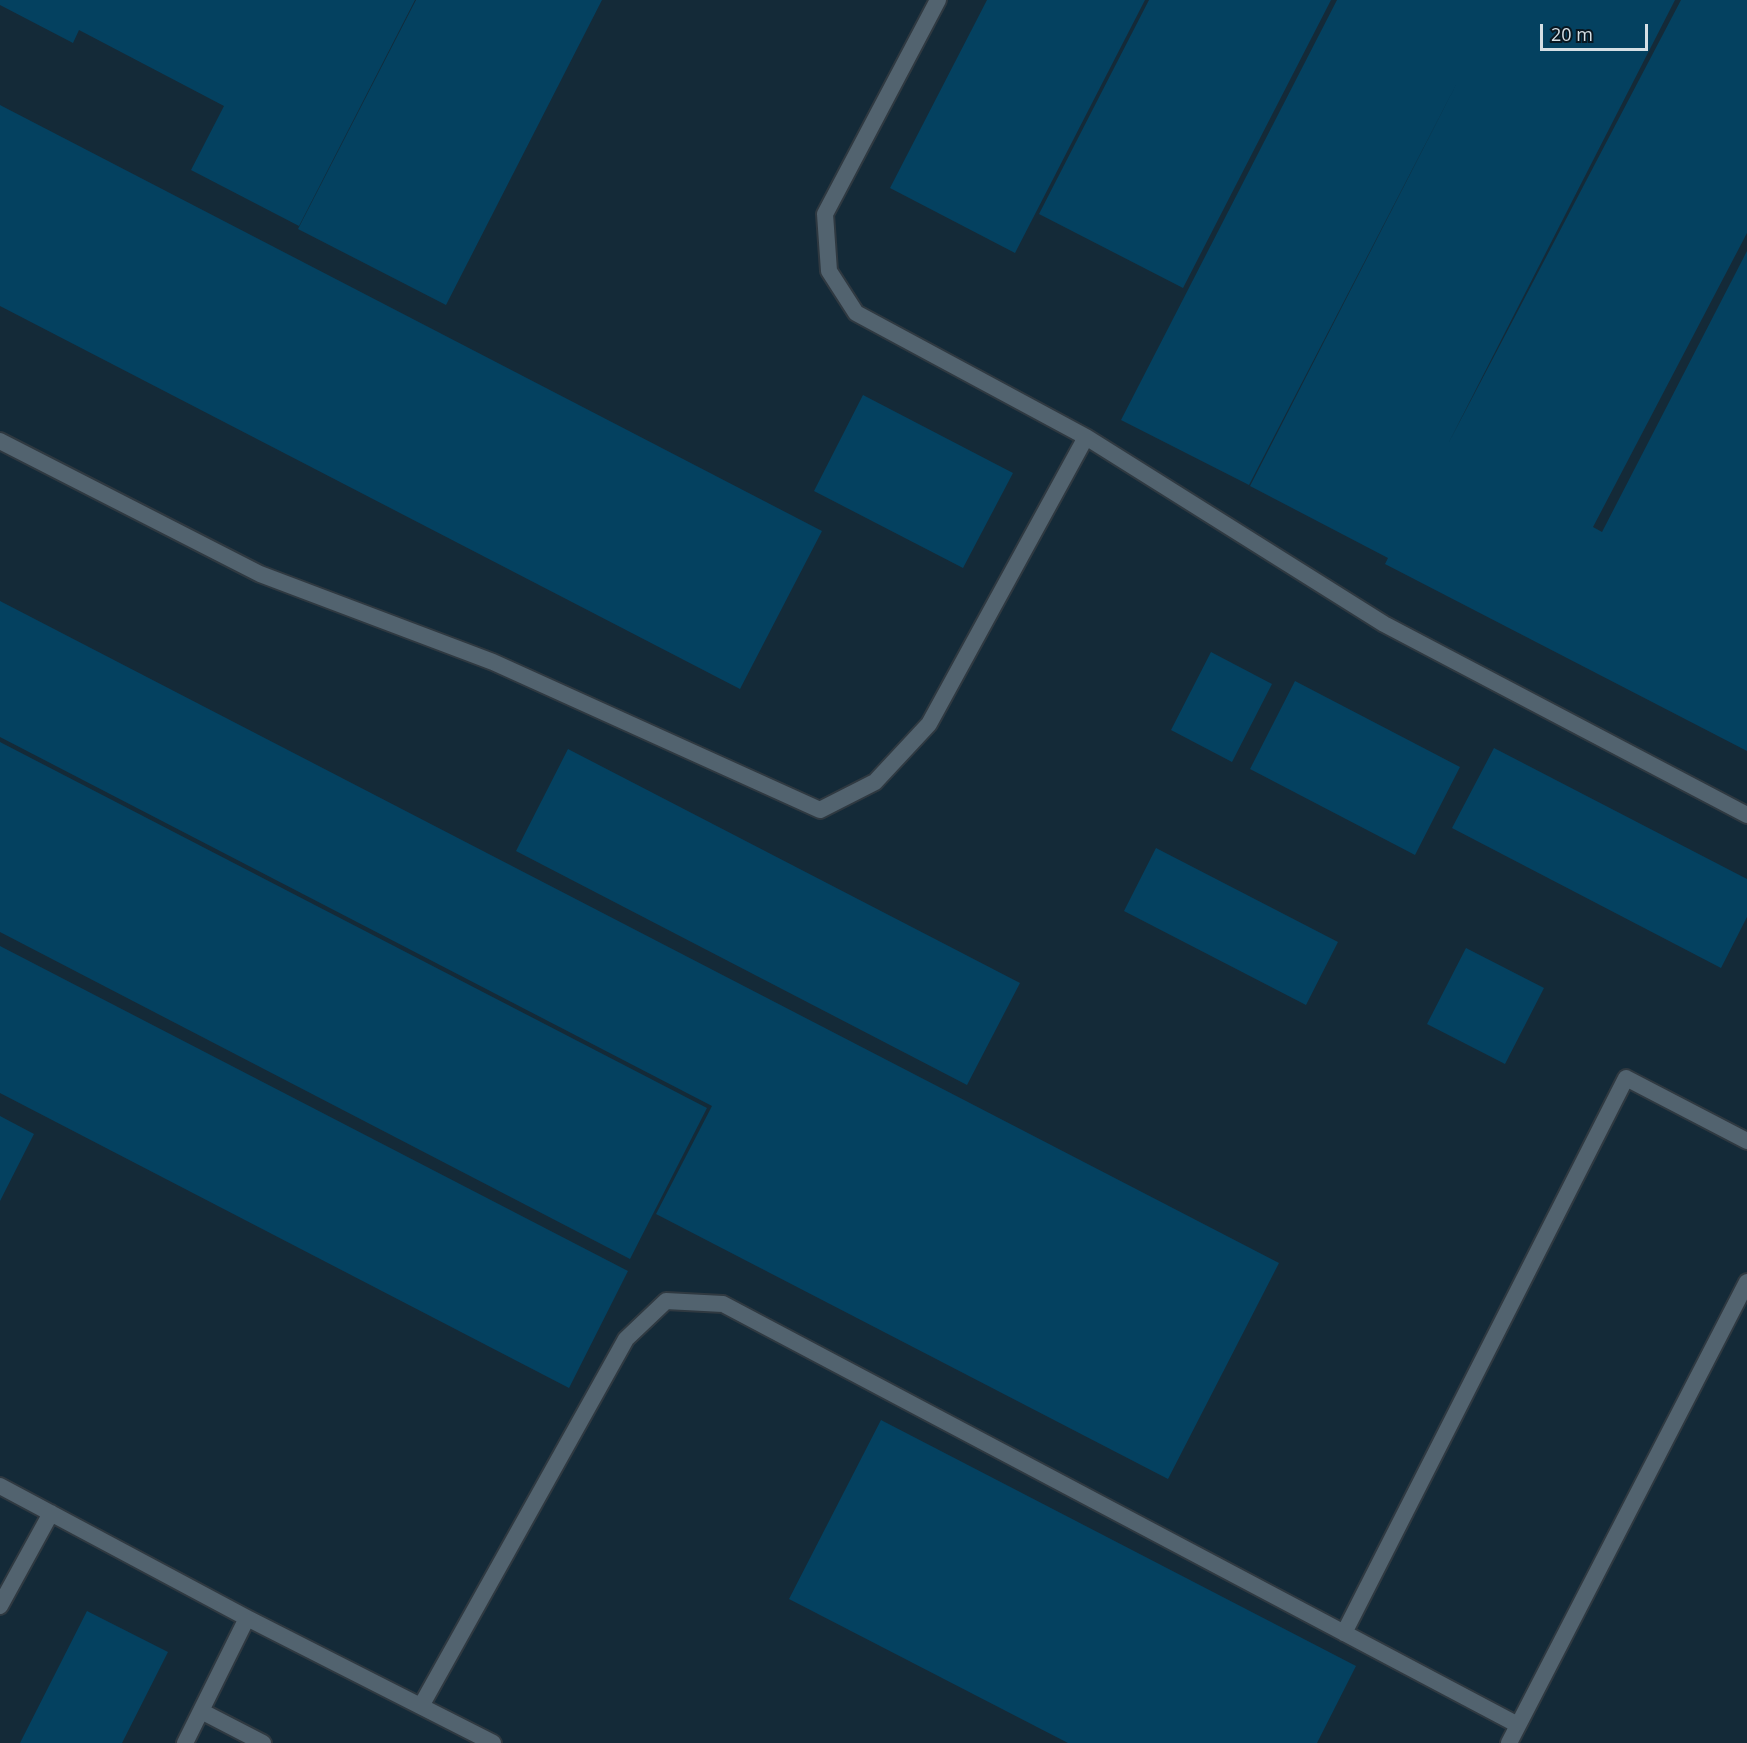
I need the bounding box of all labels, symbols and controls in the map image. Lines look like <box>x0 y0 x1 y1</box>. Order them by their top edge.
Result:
scale bar <box>1543 12 1651 50</box>
text: 20 m <box>1551 22 1593 46</box>

